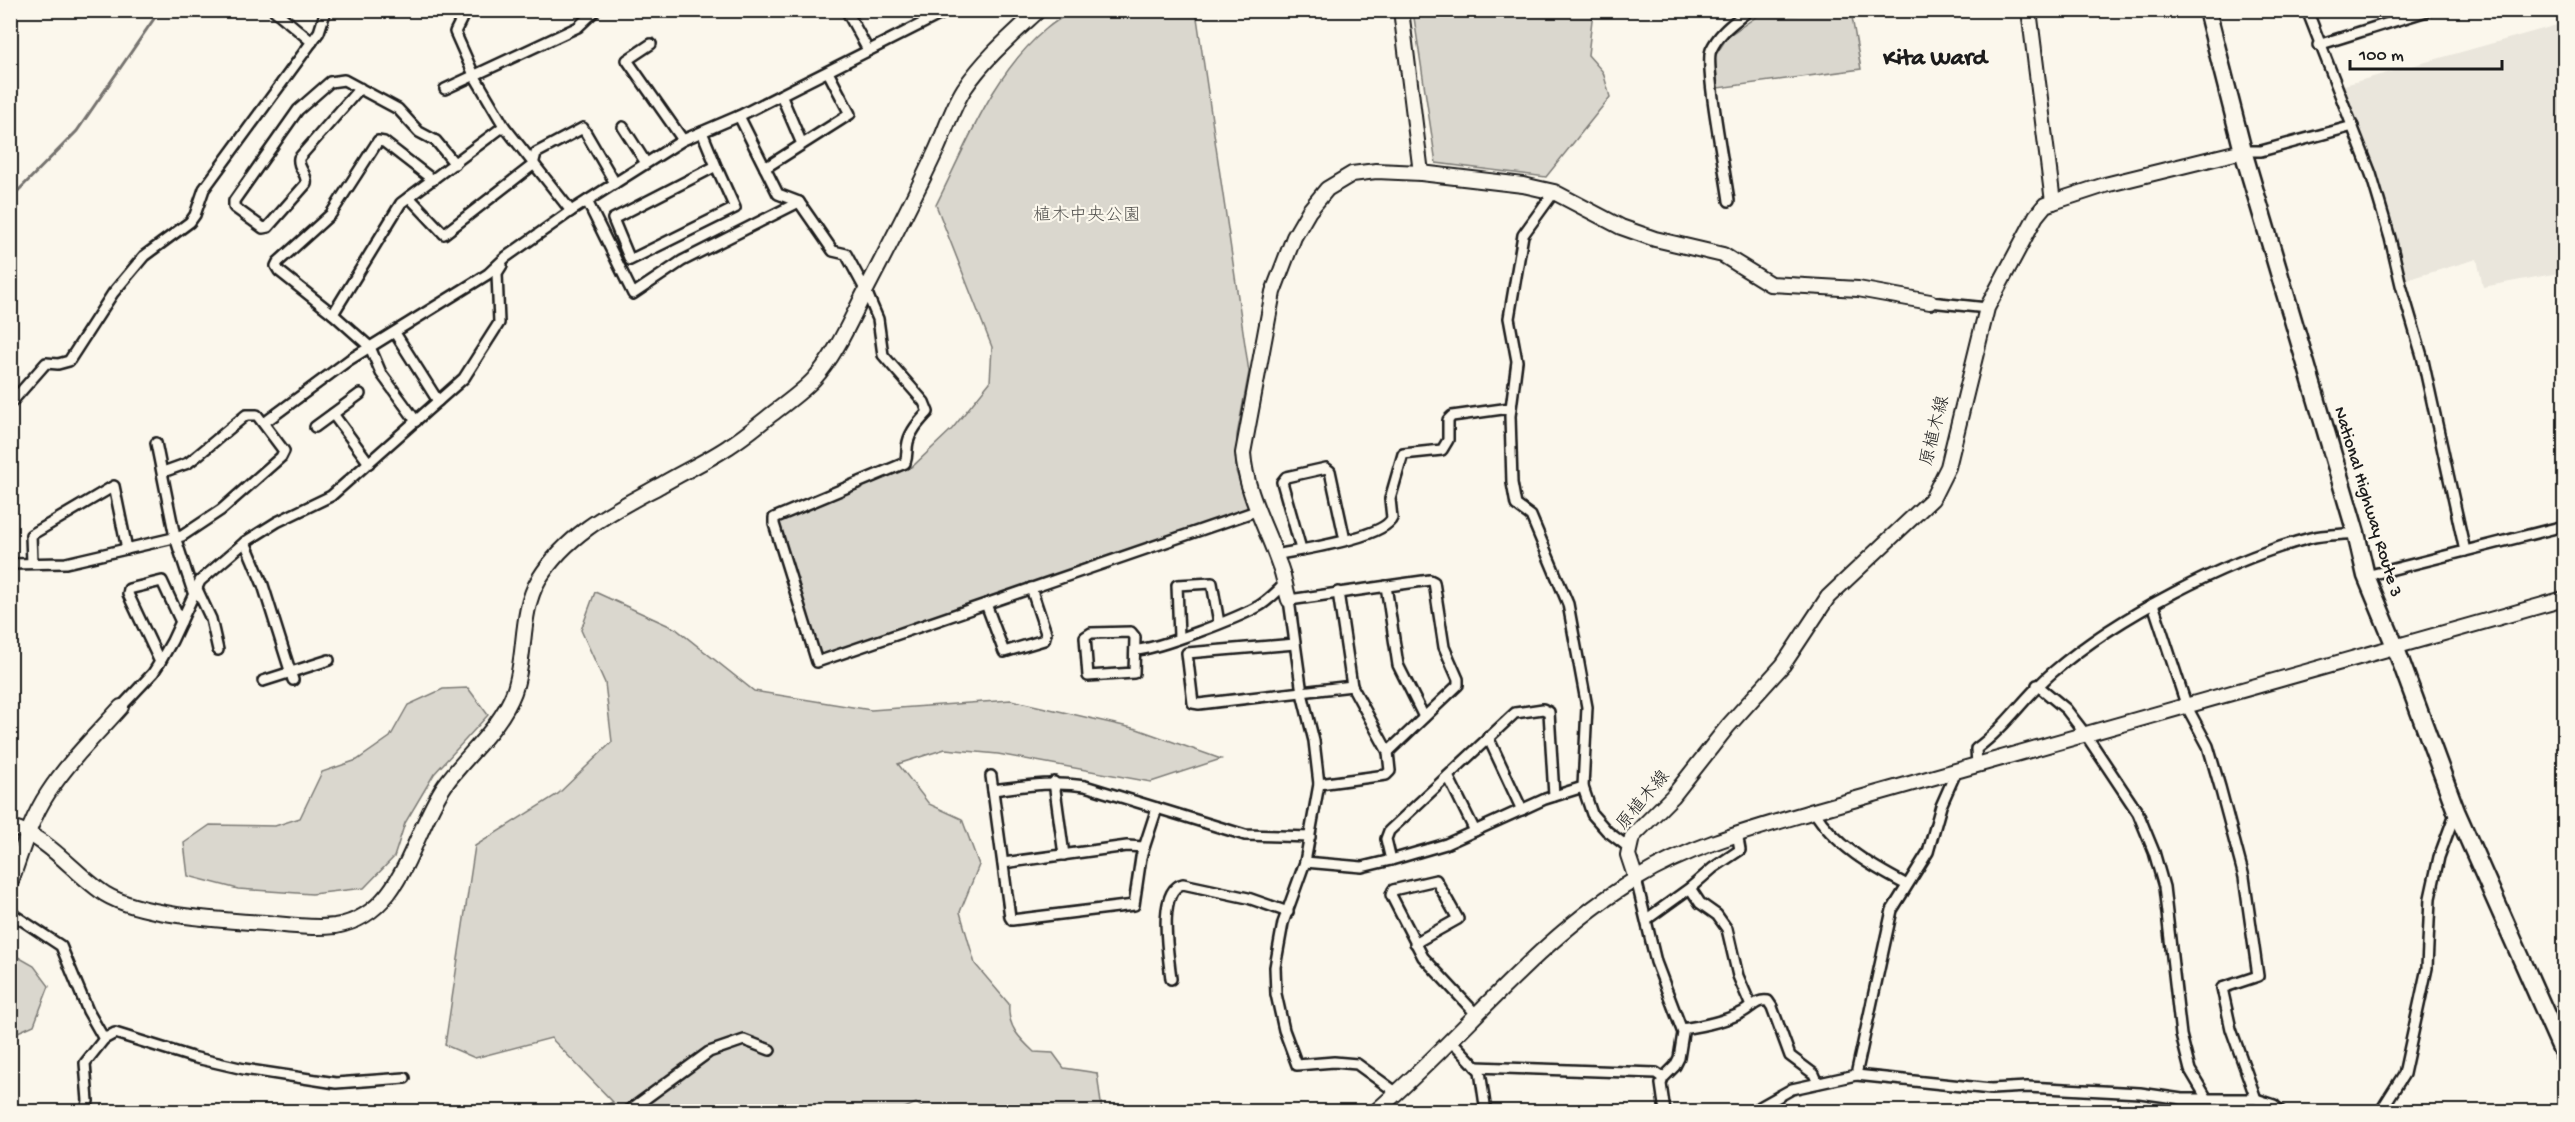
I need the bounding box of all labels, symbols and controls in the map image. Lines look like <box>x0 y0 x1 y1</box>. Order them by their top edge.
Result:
scale bar <box>2350 33 2502 71</box>
district label: Kita Ward <box>1882 45 1990 74</box>
text: 100 m <box>2358 46 2404 67</box>
park label: 植木中央公園 <box>1033 205 1141 227</box>
street label: 原植木線 <box>1916 393 1955 468</box>
street label: National Highway Route 3 <box>2328 404 2406 600</box>
street label: 原植木線 <box>1612 766 1675 835</box>

